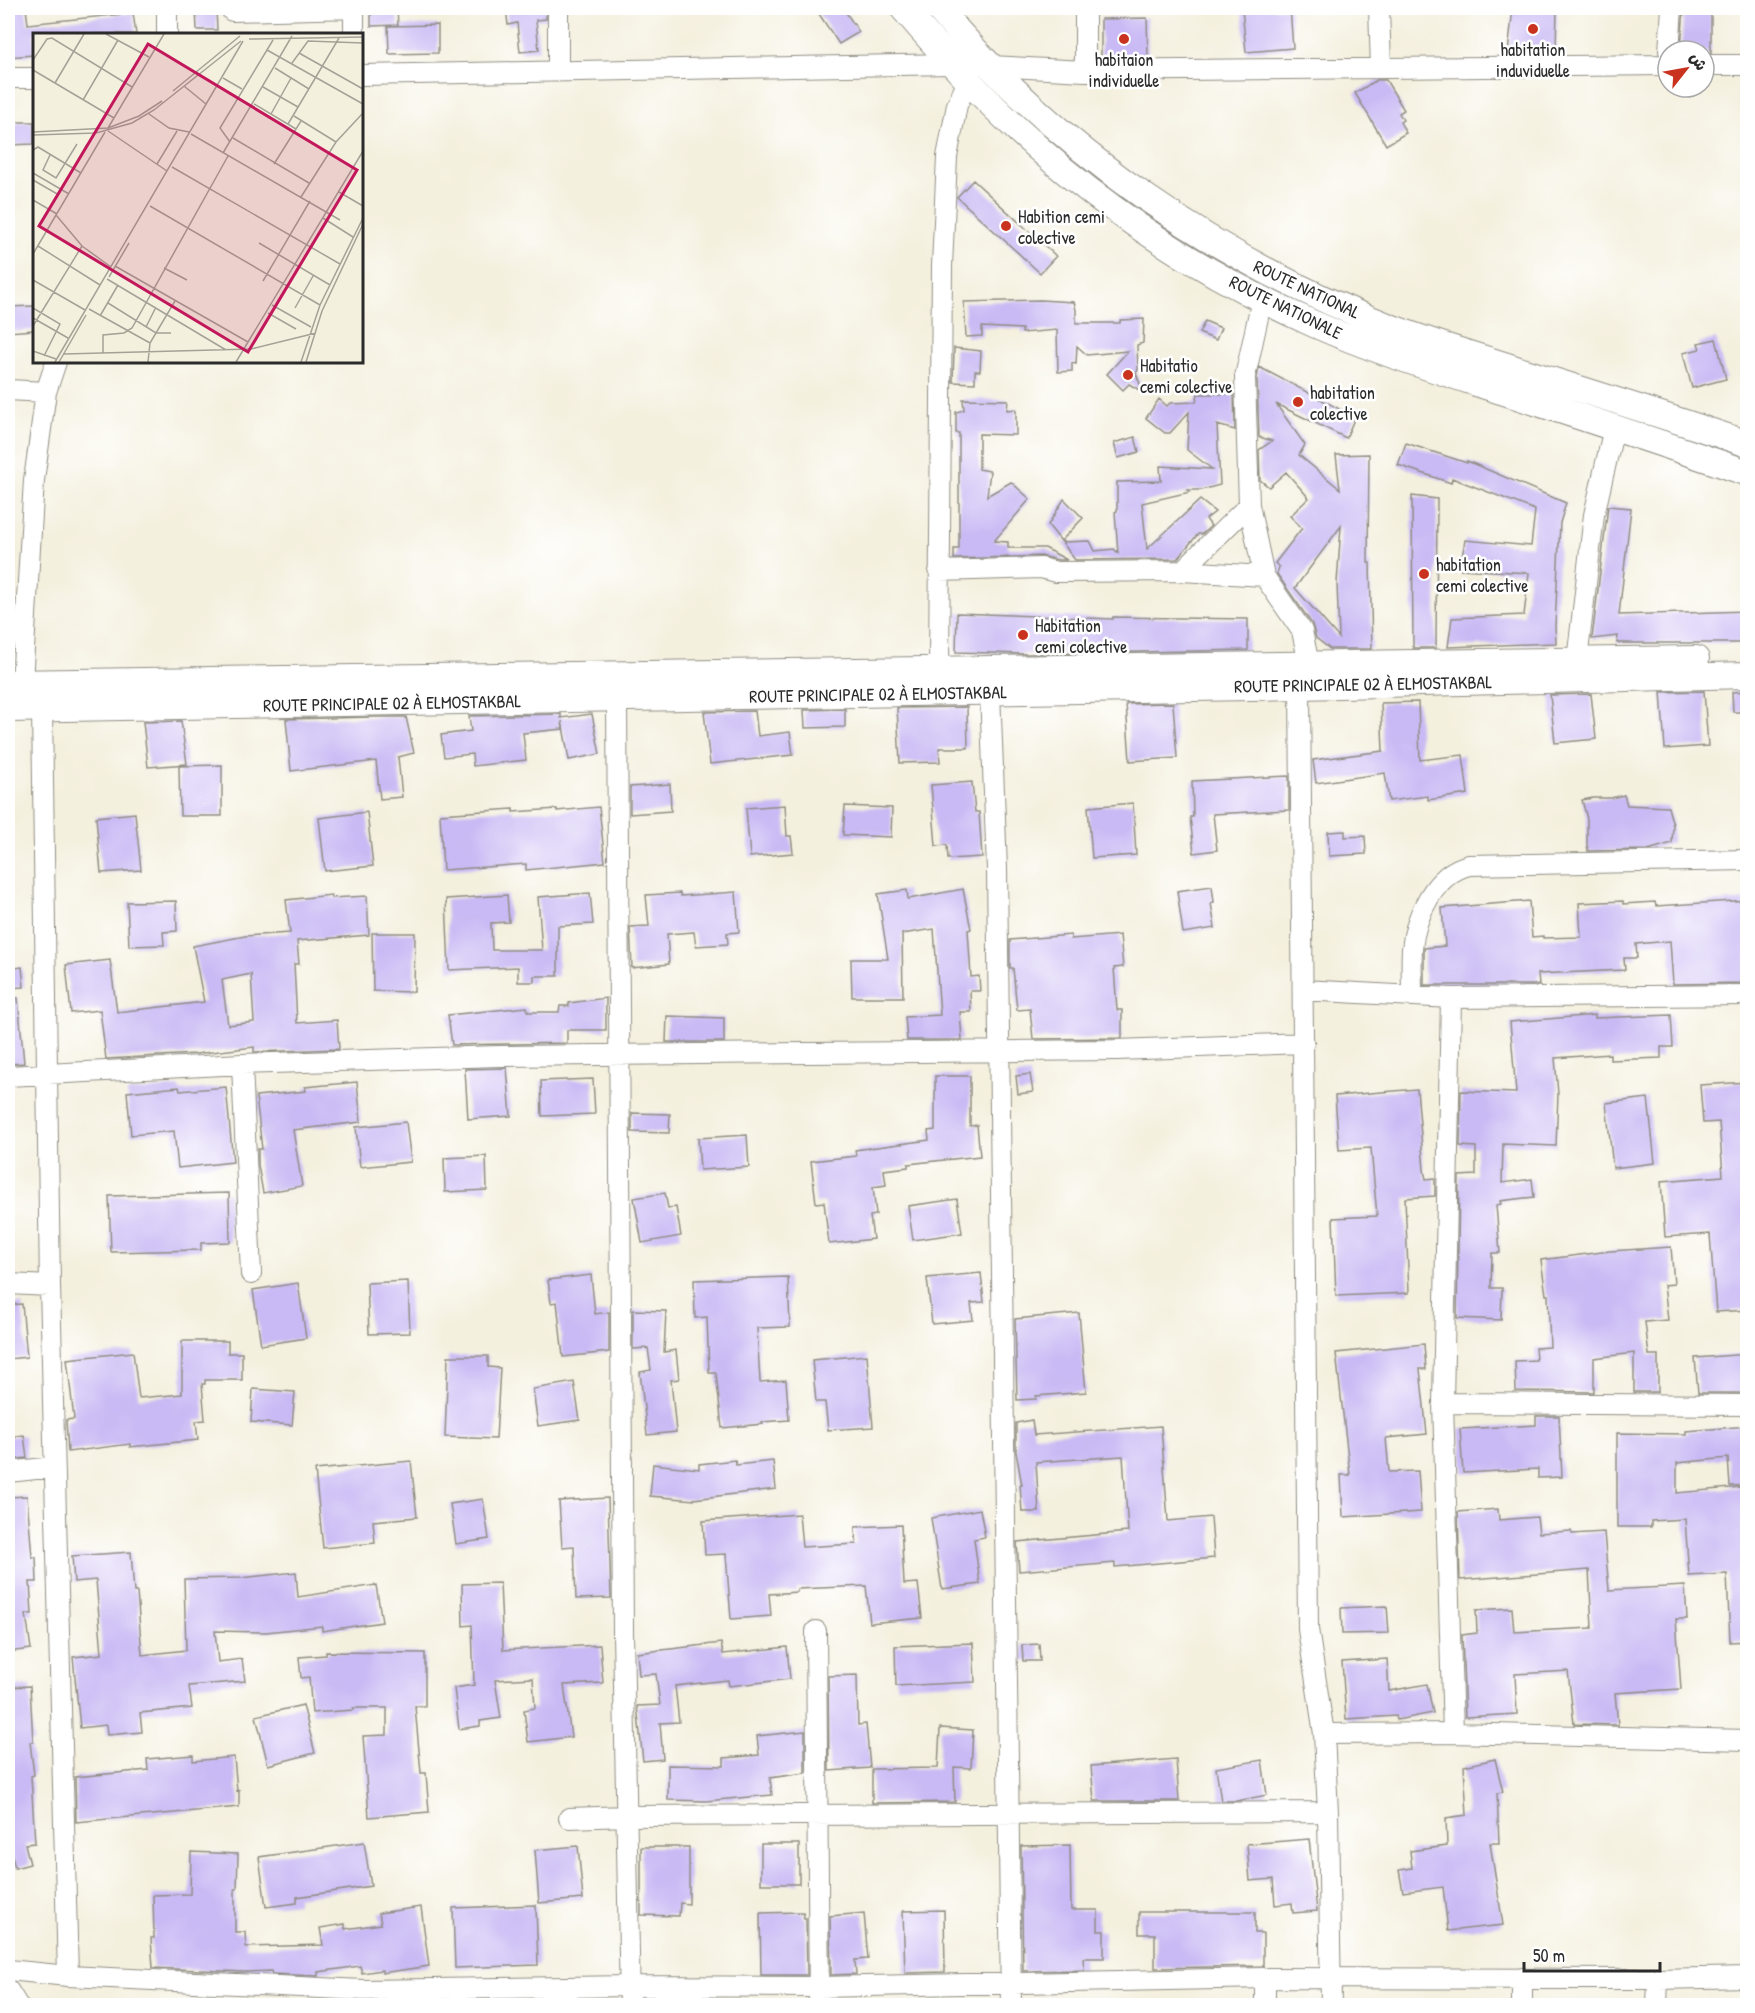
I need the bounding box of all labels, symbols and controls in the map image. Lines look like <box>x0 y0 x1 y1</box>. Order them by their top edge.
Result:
marker: habitation induviduelle <box>1526 22 1540 36</box>
marker: habitaion individuelle <box>1117 32 1131 46</box>
inset map <box>33 33 363 363</box>
place label: habitation induviduelle <box>1496 37 1570 83</box>
north arrow <box>1656 39 1716 99</box>
place label: habitaion individuelle <box>1089 47 1159 93</box>
text: ش <box>1685 48 1713 74</box>
place label: Habition cemi colective <box>1018 204 1105 250</box>
marker: Habition cemi colective <box>999 219 1013 233</box>
street label: ROUTE NATIONAL <box>1250 253 1365 325</box>
street label: ROUTE NATIONALE <box>1225 269 1347 345</box>
place label: Habitatio cemi colective <box>1140 353 1232 399</box>
marker: Habitatio cemi colective <box>1121 368 1135 382</box>
place label: habitation colective <box>1310 380 1375 426</box>
marker: habitation colective <box>1291 395 1305 409</box>
place label: habitation cemi colective <box>1436 552 1528 598</box>
marker: habitation cemi colective <box>1417 567 1431 581</box>
place label: Habitation cemi colective <box>1035 613 1127 659</box>
marker: Habitation cemi colective <box>1016 628 1030 642</box>
street label: ROUTE PRINCIPALE 02 À ELMOSTAKBAL <box>1234 669 1492 699</box>
street label: ROUTE PRINCIPALE 02 À ELMOSTAKBAL <box>749 679 1007 709</box>
street label: ROUTE PRINCIPALE 02 À ELMOSTAKBAL <box>263 688 521 718</box>
scale bar <box>1524 1935 1660 1973</box>
text: 50 m <box>1533 1943 1565 1968</box>

